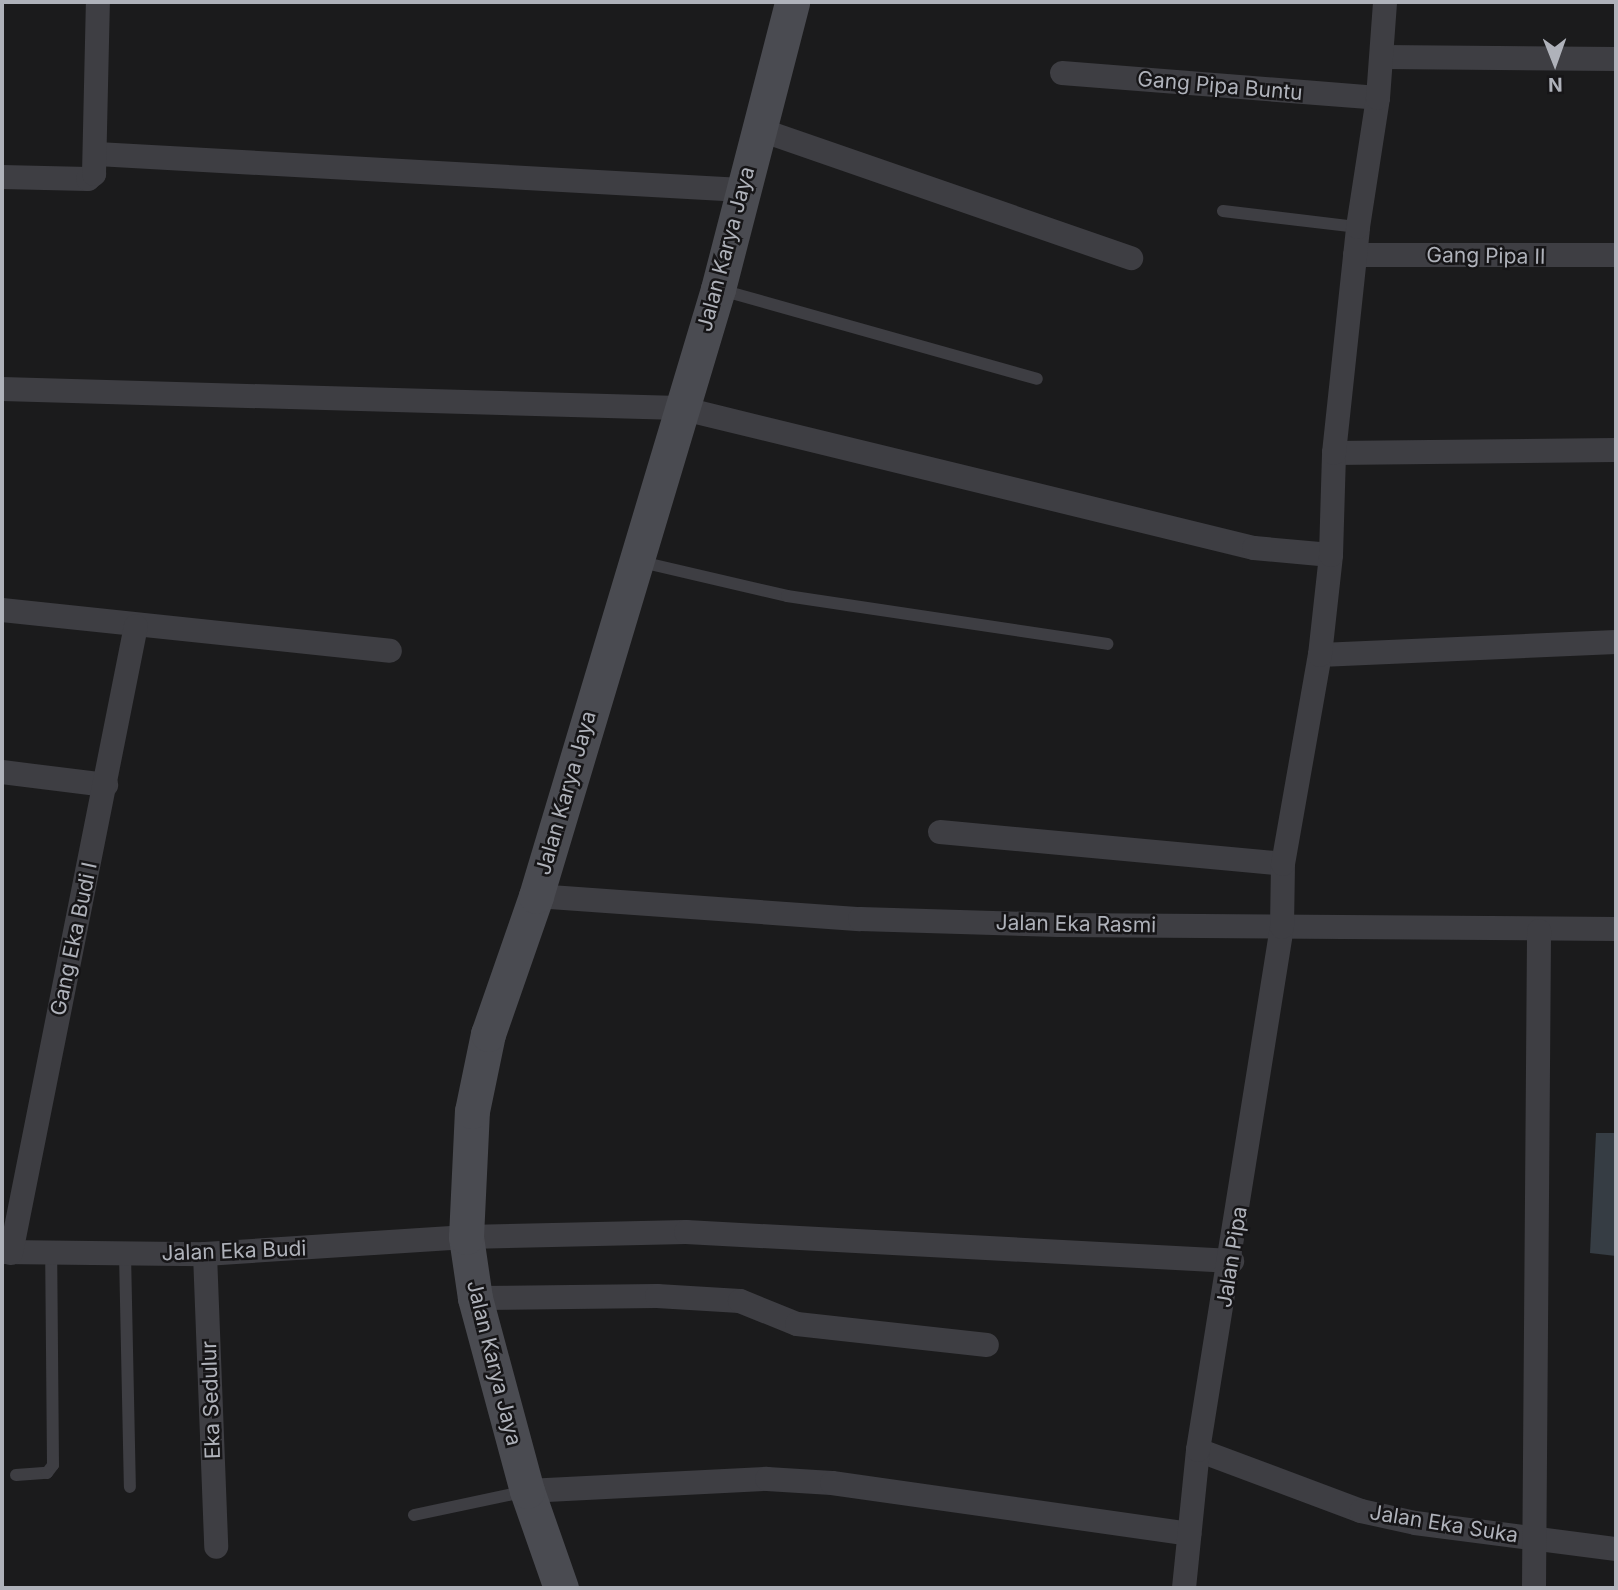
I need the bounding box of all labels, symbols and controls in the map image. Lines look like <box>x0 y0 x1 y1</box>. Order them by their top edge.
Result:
north arrow <box>1520 28 1590 98</box>
street label: Gang Pipa Buntu <box>1136 66 1304 106</box>
text: N <box>1548 73 1563 96</box>
street label: Jalan Karya Jaya <box>692 164 760 334</box>
street label: Gang Pipa II <box>1426 242 1546 270</box>
street label: Jalan Karya Jaya <box>531 708 601 878</box>
street label: Gang Eka Budi I <box>45 860 103 1018</box>
street label: Jalan Eka Rasmi <box>995 910 1157 938</box>
street label: Jalan Pipa <box>1212 1204 1252 1310</box>
street label: Jalan Eka Budi <box>161 1236 307 1266</box>
street label: Jalan Karya Jaya <box>461 1278 527 1448</box>
street label: Eka Sedulur <box>196 1340 226 1460</box>
street label: Jalan Eka Suka <box>1368 1500 1520 1548</box>

